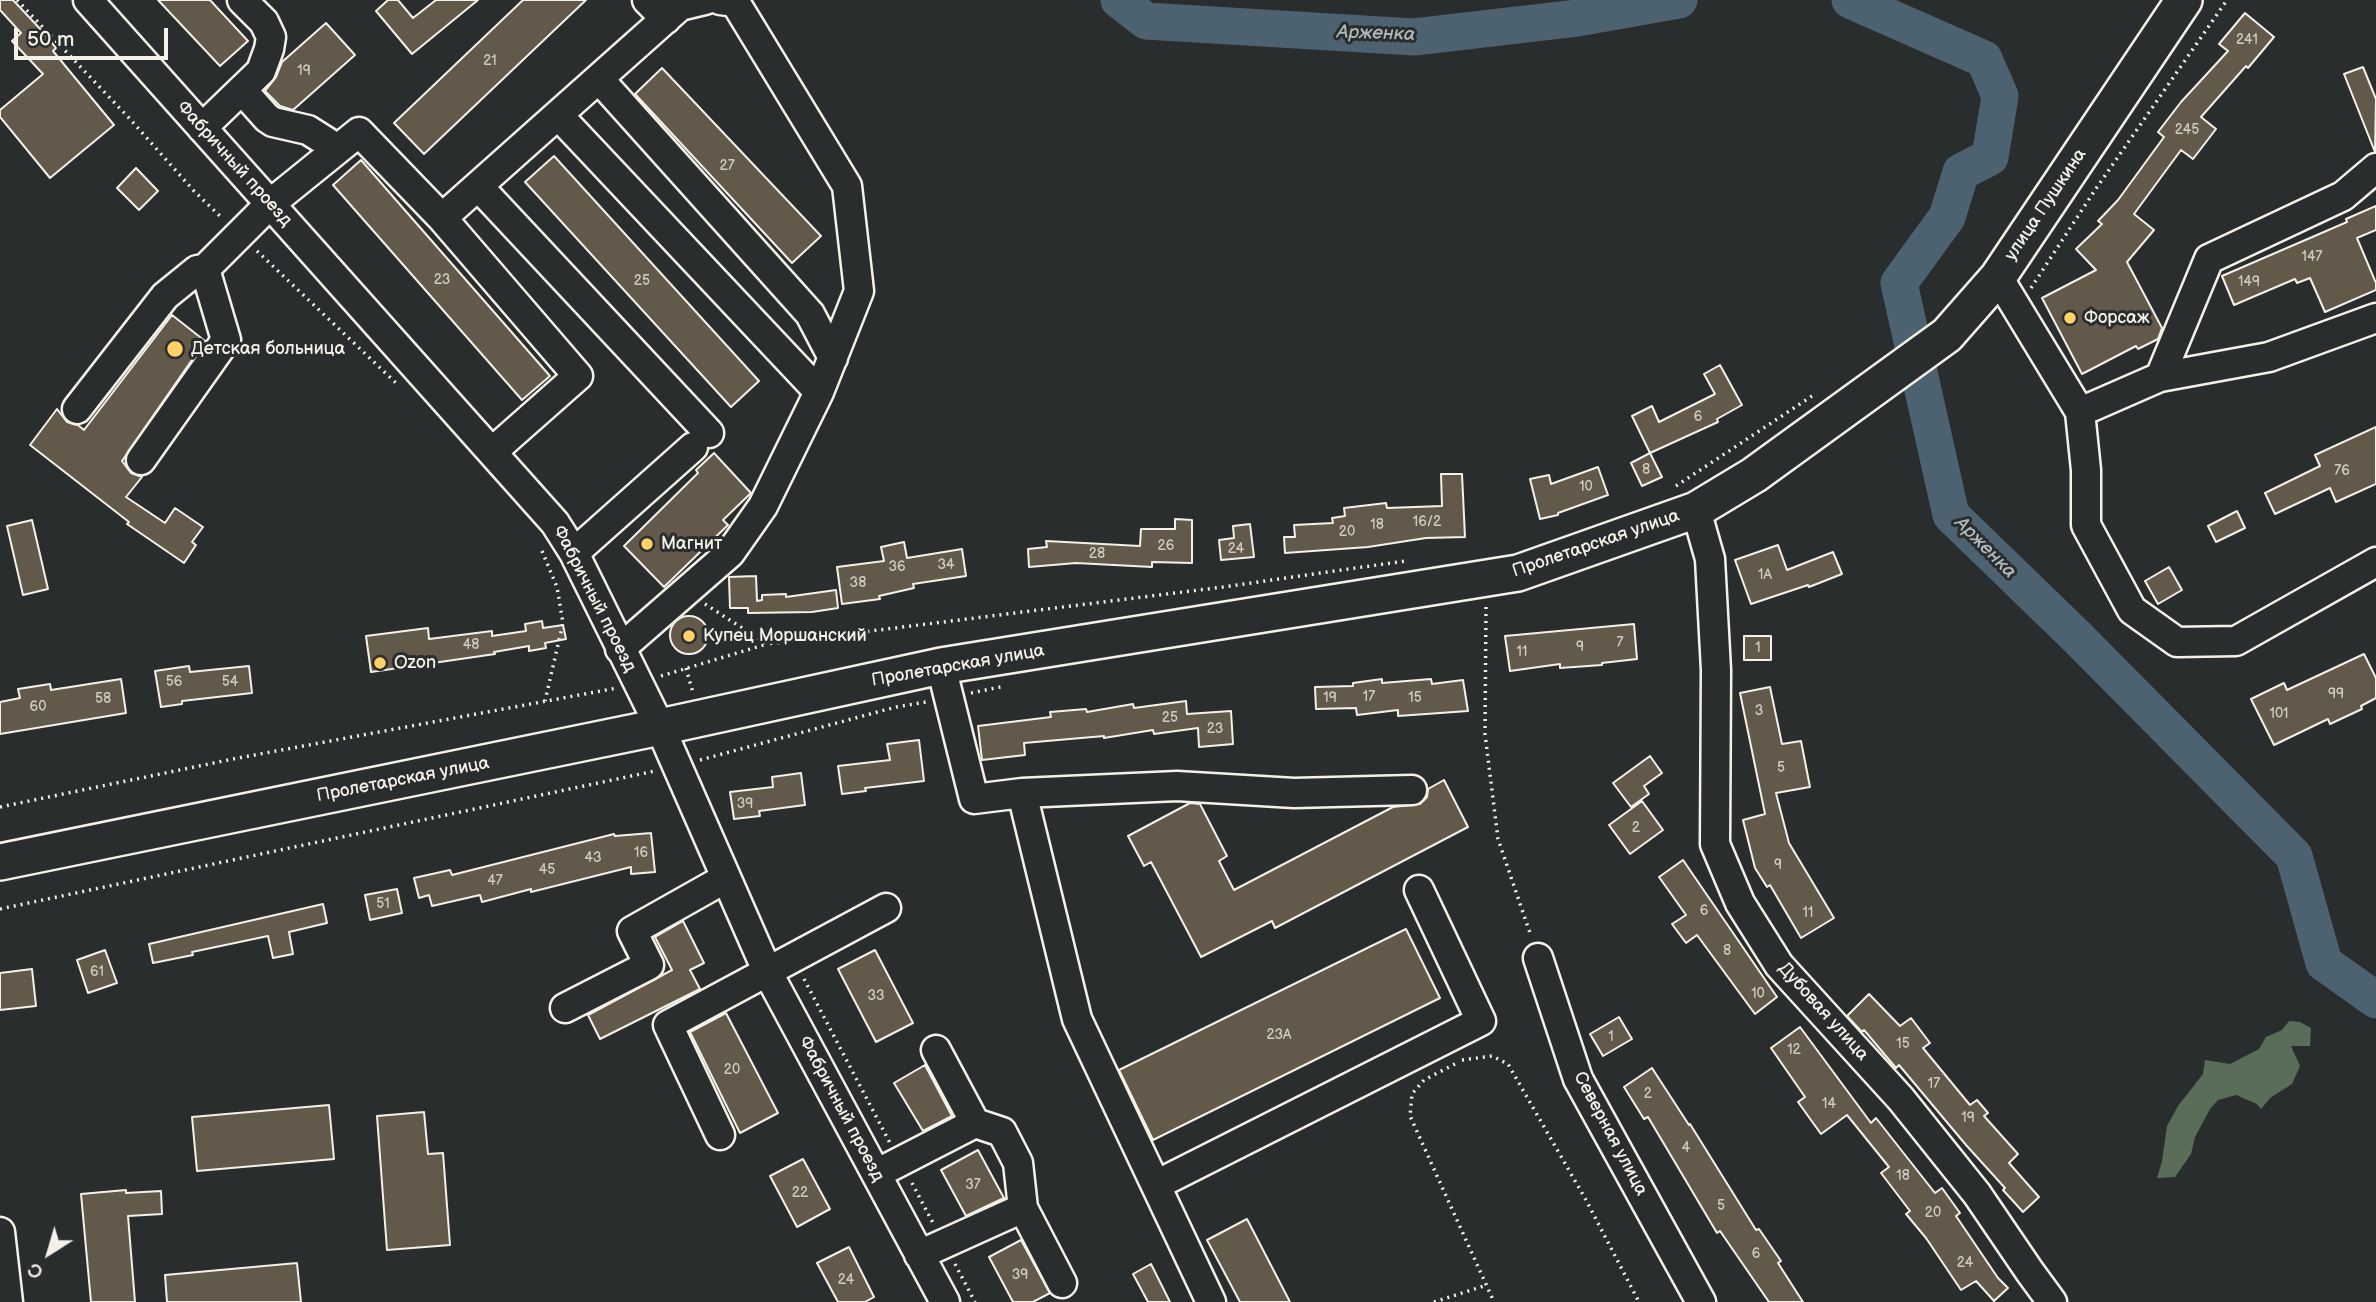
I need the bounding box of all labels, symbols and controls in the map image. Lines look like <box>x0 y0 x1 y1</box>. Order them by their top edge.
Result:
scale bar <box>18 14 172 58</box>
water label: Арженка <box>1337 21 1415 47</box>
text: 50 m <box>27 27 74 52</box>
house number: 241 <box>2236 32 2258 48</box>
house number: 21 <box>483 53 497 69</box>
house number: 19 <box>297 63 311 79</box>
street label: Фабричный проезд <box>172 97 296 231</box>
house number: 245 <box>2175 122 2199 138</box>
street label: улица Пушкина <box>2000 145 2092 265</box>
house number: 27 <box>719 158 735 174</box>
house number: 147 <box>2302 249 2322 265</box>
house number: 23 <box>434 272 450 288</box>
house number: 25 <box>634 273 650 289</box>
house number: 149 <box>2238 274 2260 290</box>
place label: Форсаж <box>2084 307 2149 329</box>
marker: Форсаж <box>2062 310 2078 326</box>
place label: Детская больница <box>191 338 345 360</box>
marker: Детская больница <box>165 339 185 359</box>
house number: 6 <box>1694 409 1702 425</box>
house number: 8 <box>1642 462 1650 478</box>
house number: 76 <box>2334 463 2350 479</box>
house number: 10 <box>1579 479 1593 495</box>
street label: Пролетарская улица <box>1510 505 1682 583</box>
water label: Арженка <box>1949 512 2021 584</box>
house number: 16/2 <box>1413 514 1441 530</box>
house number: 18 <box>1370 517 1384 533</box>
street label: Фабричный проезд <box>548 522 640 676</box>
house number: 20 <box>1339 524 1355 540</box>
place label: Магнит <box>661 533 722 555</box>
marker: Магнит <box>639 536 655 552</box>
house number: 26 <box>1158 538 1174 554</box>
house number: 24 <box>1228 541 1244 557</box>
house number: 28 <box>1089 546 1105 562</box>
house number: 34 <box>937 557 955 573</box>
house number: 36 <box>888 559 906 575</box>
house number: 1А <box>1758 567 1772 583</box>
house number: 38 <box>850 575 866 591</box>
place label: Купец Моршанский <box>703 625 867 647</box>
marker: Купец Моршанский <box>681 628 697 644</box>
house number: 7 <box>1617 635 1623 651</box>
house number: 48 <box>463 637 479 653</box>
house number: 9 <box>1576 639 1584 655</box>
street label: Пролетарская улица <box>870 640 1046 692</box>
house number: 1 <box>1755 640 1761 656</box>
house number: 11 <box>1517 644 1527 660</box>
place label: Ozon <box>394 652 436 674</box>
marker: Ozon <box>372 655 388 671</box>
house number: 56 <box>166 674 182 690</box>
house number: 54 <box>222 674 238 690</box>
house number: 99 <box>2328 686 2344 702</box>
house number: 17 <box>1363 689 1375 705</box>
house number: 19 <box>1323 690 1337 706</box>
house number: 15 <box>1408 690 1422 706</box>
house number: 58 <box>95 691 111 707</box>
house number: 60 <box>30 699 46 715</box>
house number: 3 <box>1755 703 1763 719</box>
house number: 101 <box>2269 706 2289 722</box>
house number: 25 <box>1162 710 1178 726</box>
house number: 23 <box>1207 721 1223 737</box>
street label: Пролетарская улица <box>315 753 491 807</box>
house number: 5 <box>1777 760 1785 776</box>
house number: 39 <box>737 796 753 812</box>
house number: 2 <box>1632 820 1640 836</box>
house number: 16 <box>634 845 648 861</box>
house number: 43 <box>584 850 602 866</box>
house number: 9 <box>1774 857 1782 873</box>
house number: 45 <box>539 862 555 878</box>
house number: 47 <box>487 873 503 889</box>
house number: 51 <box>376 896 390 912</box>
house number: 6 <box>1700 903 1708 919</box>
house number: 11 <box>1803 905 1813 921</box>
house number: 8 <box>1723 943 1731 959</box>
street label: Дубовая улица <box>1773 958 1873 1066</box>
house number: 61 <box>90 964 104 980</box>
house number: 10 <box>1751 986 1765 1002</box>
house number: 33 <box>867 988 885 1004</box>
house number: 23А <box>1266 1027 1292 1043</box>
house number: 1 <box>1608 1029 1614 1045</box>
street label: Фабричный проезд <box>793 1032 889 1186</box>
house number: 15 <box>1896 1036 1910 1052</box>
house number: 12 <box>1787 1042 1801 1058</box>
house number: 20 <box>724 1062 740 1078</box>
street label: Северная улица <box>1568 1068 1652 1200</box>
house number: 17 <box>1928 1076 1940 1092</box>
house number: 2 <box>1644 1086 1652 1102</box>
house number: 14 <box>1822 1096 1836 1112</box>
house number: 19 <box>1961 1110 1975 1126</box>
house number: 4 <box>1682 1140 1690 1156</box>
house number: 18 <box>1896 1168 1910 1184</box>
house number: 37 <box>965 1177 981 1193</box>
house number: 22 <box>792 1185 808 1201</box>
house number: 5 <box>1717 1198 1725 1214</box>
house number: 20 <box>1925 1205 1941 1221</box>
north arrow <box>14 1218 84 1288</box>
house number: 6 <box>1752 1246 1760 1262</box>
house number: 24 <box>1957 1255 1973 1271</box>
text: С <box>24 1257 48 1283</box>
house number: 39 <box>1012 1267 1028 1283</box>
house number: 24 <box>838 1272 854 1288</box>

